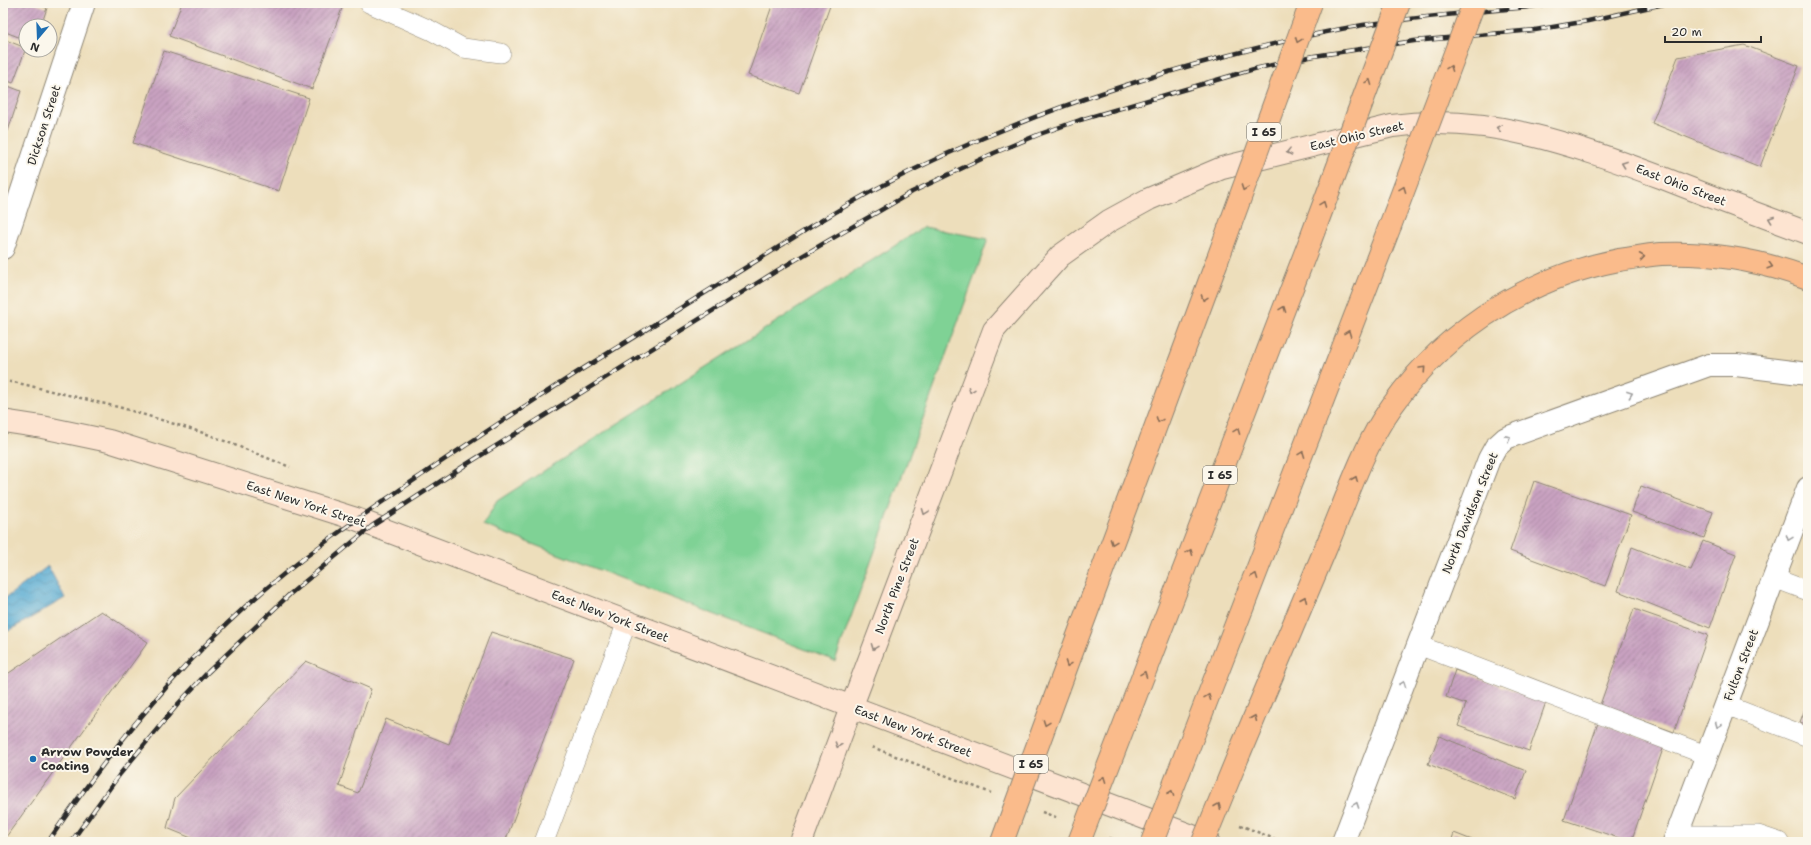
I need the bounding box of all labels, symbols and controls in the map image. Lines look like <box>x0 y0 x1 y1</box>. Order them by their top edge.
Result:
north arrow <box>18 18 58 58</box>
scale bar <box>1665 18 1761 44</box>
text: 20 m <box>1671 24 1702 40</box>
one-way arrow <box>1294 36 1302 43</box>
text: N <box>28 38 41 55</box>
one-way arrow <box>1445 64 1453 71</box>
one-way arrow <box>1365 79 1373 86</box>
street label: Dickson Street <box>24 83 64 167</box>
street label: East Ohio Street <box>1309 117 1405 155</box>
road number: I 65 <box>1247 123 1281 141</box>
one-way arrow <box>1496 124 1502 133</box>
one-way arrow <box>1286 148 1292 156</box>
one-way arrow <box>1620 160 1627 168</box>
street label: East Ohio Street <box>1634 160 1728 210</box>
one-way arrow <box>1240 185 1248 192</box>
one-way arrow <box>1399 186 1407 193</box>
one-way arrow <box>1319 201 1327 208</box>
one-way arrow <box>1768 216 1775 224</box>
one-way arrow <box>1638 253 1645 262</box>
one-way arrow <box>1767 261 1774 270</box>
one-way arrow <box>1200 294 1208 301</box>
one-way arrow <box>1279 306 1287 313</box>
one-way arrow <box>1344 329 1352 336</box>
one-way arrow <box>1418 366 1426 374</box>
one-way arrow <box>967 387 975 394</box>
one-way arrow <box>1626 390 1633 398</box>
one-way arrow <box>1155 416 1163 423</box>
one-way arrow <box>1232 427 1240 434</box>
one-way arrow <box>1504 435 1511 443</box>
street label: North Davidson Street <box>1438 450 1502 576</box>
one-way arrow <box>1297 451 1305 458</box>
road number: I 65 <box>1203 466 1237 484</box>
one-way arrow <box>1350 475 1358 483</box>
street label: East New York Street <box>244 477 368 531</box>
one-way arrow <box>921 508 929 515</box>
one-way arrow <box>1786 534 1794 541</box>
street label: North Pine Street <box>871 536 923 636</box>
one-way arrow <box>1110 538 1118 545</box>
one-way arrow <box>1186 549 1194 556</box>
one-way arrow <box>1250 572 1258 579</box>
street label: East New York Street <box>549 586 671 646</box>
one-way arrow <box>1300 595 1308 602</box>
street label: Fulton Street <box>1720 627 1762 703</box>
one-way arrow <box>870 643 878 650</box>
one-way arrow <box>1065 660 1073 667</box>
one-way arrow <box>1139 670 1147 677</box>
one-way arrow <box>1399 681 1407 688</box>
one-way arrow <box>1204 693 1212 700</box>
street label: East New York Street <box>852 701 974 761</box>
one-way arrow <box>1249 715 1257 723</box>
one-way arrow <box>1042 720 1051 727</box>
one-way arrow <box>1715 721 1723 728</box>
one-way arrow <box>834 741 843 748</box>
place label: Arrow Powder Coating <box>41 744 134 774</box>
marker: Arrow Powder Coating <box>28 754 38 764</box>
road number: I 65 <box>1014 755 1048 773</box>
one-way arrow <box>1099 776 1107 783</box>
one-way arrow <box>1167 789 1175 796</box>
one-way arrow <box>1213 802 1221 809</box>
one-way arrow <box>1352 802 1360 809</box>

